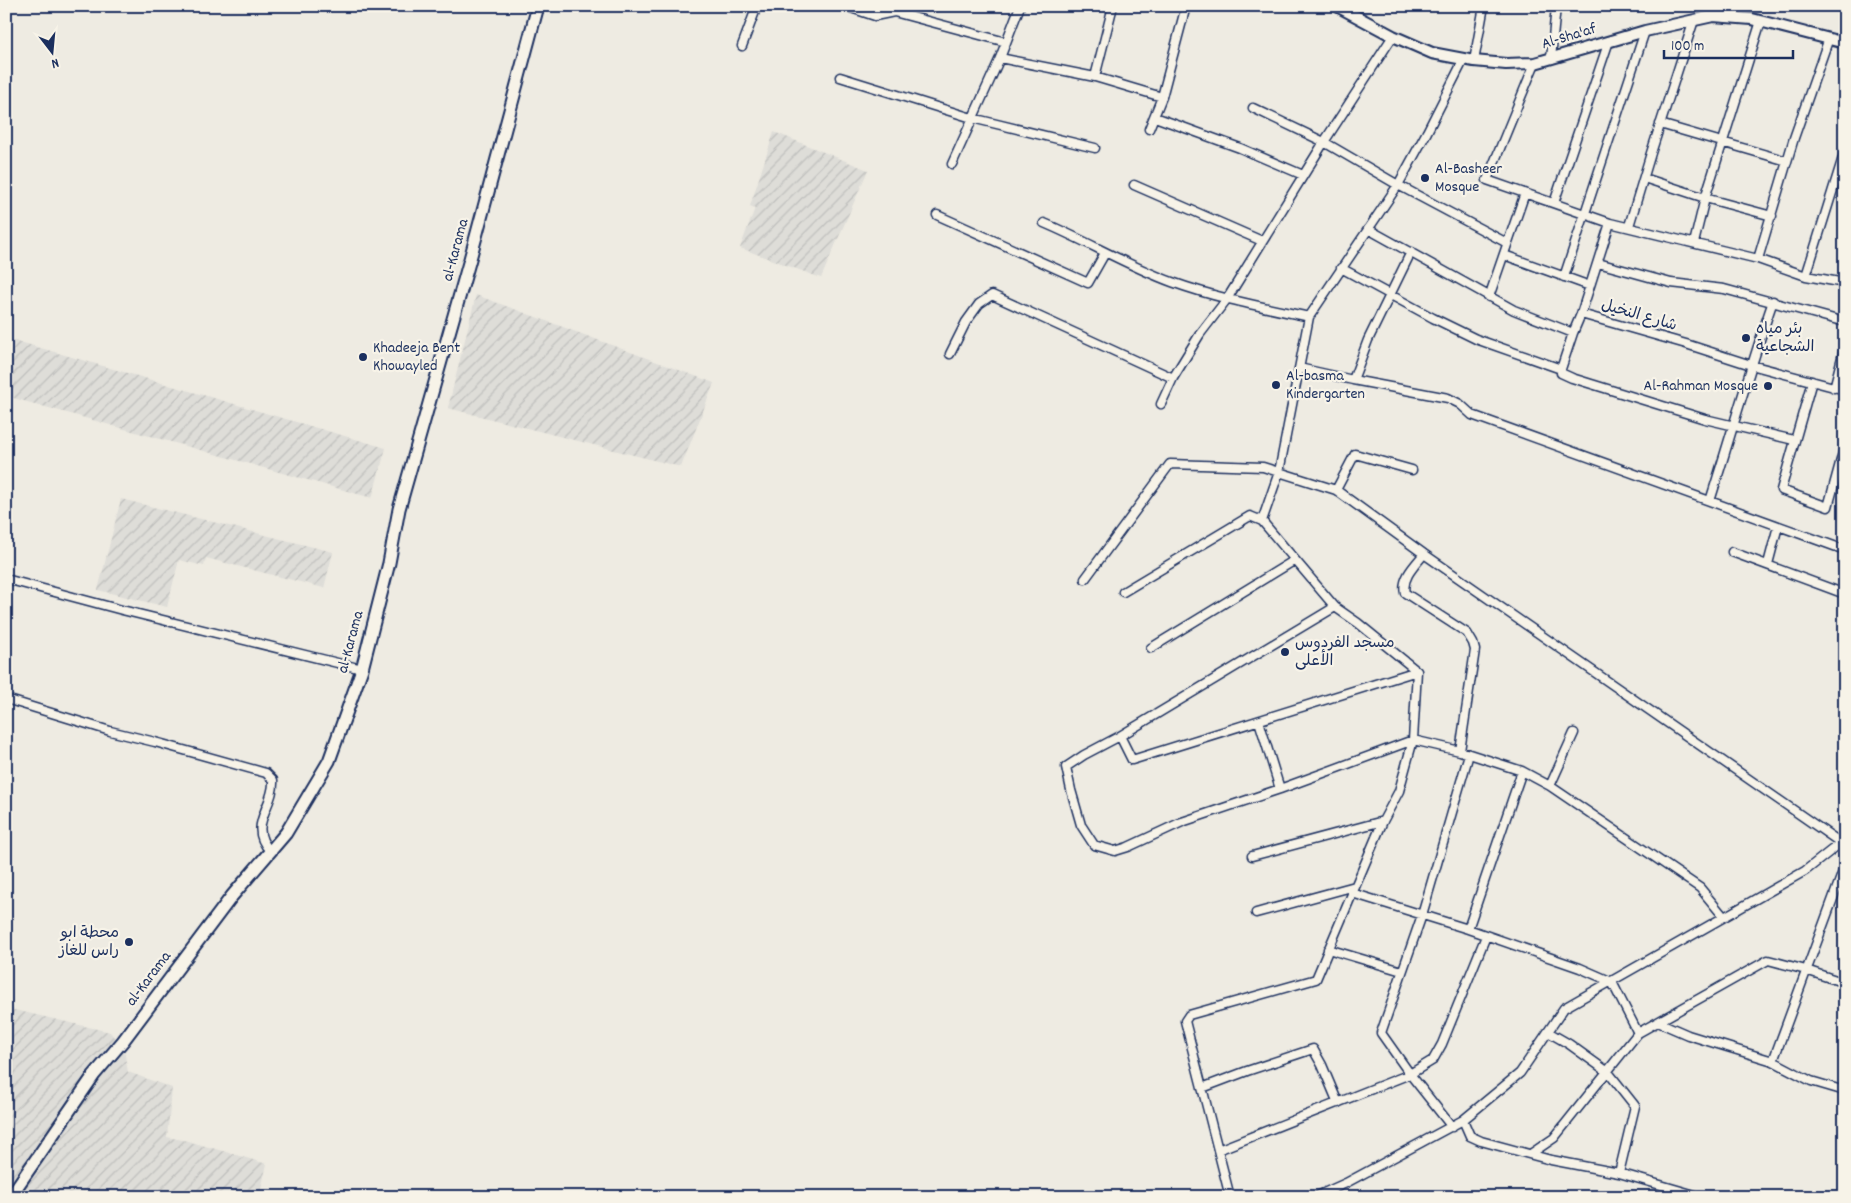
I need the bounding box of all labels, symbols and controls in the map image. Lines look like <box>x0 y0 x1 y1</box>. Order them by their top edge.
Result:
street label: Al-Sha'af <box>1539 18 1600 56</box>
north arrow <box>28 28 78 78</box>
scale bar <box>1664 28 1792 60</box>
text: 100 m <box>1671 36 1704 58</box>
text: N <box>49 52 61 73</box>
place label: Al-Basheer Mosque <box>1435 158 1502 199</box>
marker: Al-Basheer Mosque <box>1419 172 1431 184</box>
street label: al-Karama <box>437 216 475 284</box>
street label: شارع النخيل <box>1598 294 1680 338</box>
place label: بئر مياه الشجاعية <box>1756 318 1814 359</box>
marker: بئر مياه الشجاعية <box>1740 332 1752 344</box>
place label: Khadeeja Bent Khowayled <box>373 337 460 378</box>
marker: Khadeeja Bent Khowayled <box>357 351 369 363</box>
place label: Al-basma Kindergarten <box>1286 365 1365 406</box>
place label: Al-Rahman Mosque <box>1644 375 1758 398</box>
marker: Al-basma Kindergarten <box>1270 379 1282 391</box>
marker: Al-Rahman Mosque <box>1762 380 1774 392</box>
street label: al-Karama <box>332 608 370 676</box>
place label: مسجد الفردوس الأعلى <box>1295 632 1395 673</box>
marker: مسجد الفردوس الأعلى <box>1279 646 1291 658</box>
place label: محطة ابو راس للغاز <box>57 922 119 963</box>
marker: محطة ابو راس للغاز <box>123 936 135 948</box>
street label: al-Karama <box>121 946 178 1011</box>

